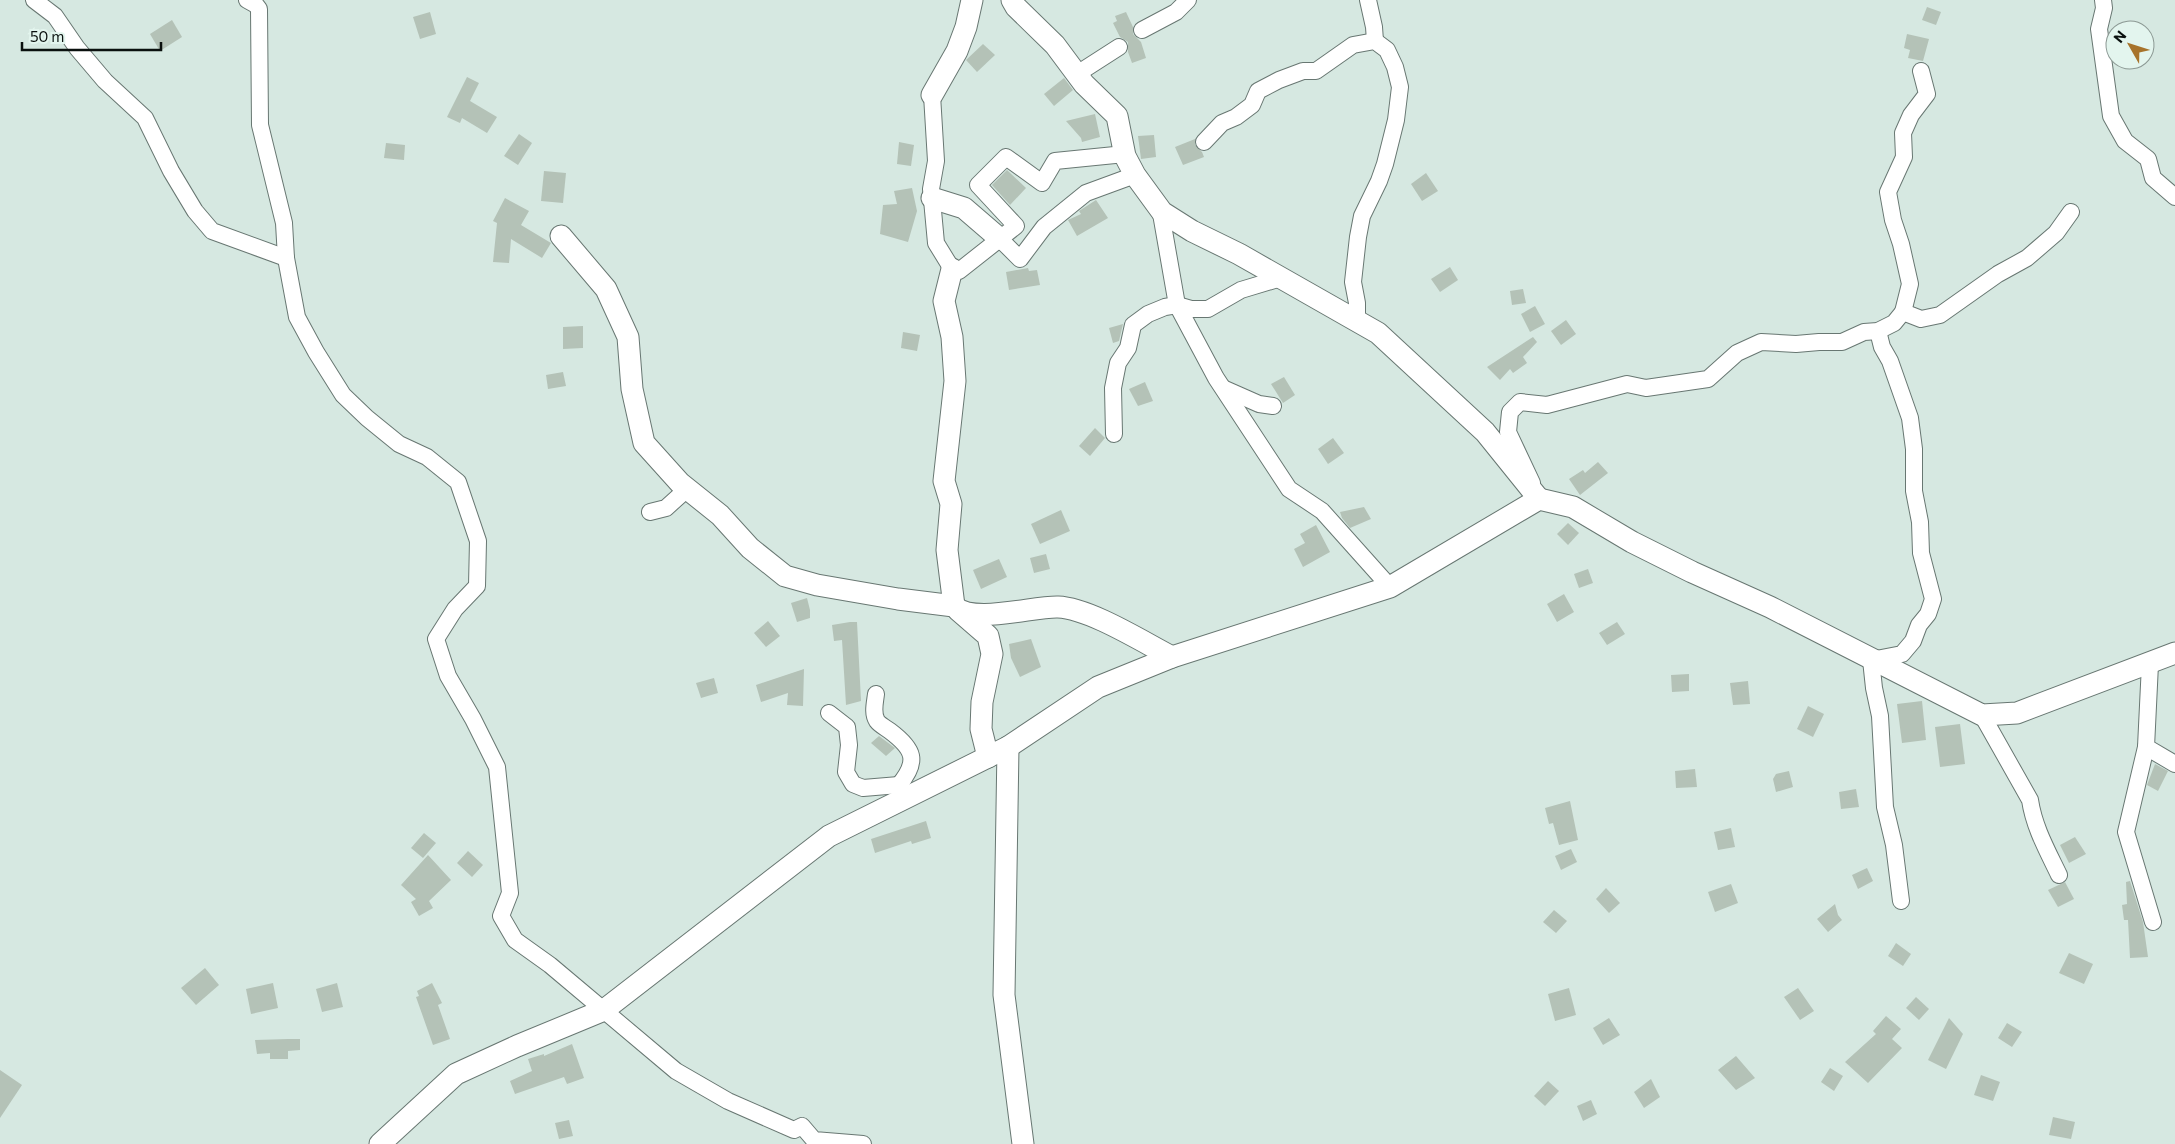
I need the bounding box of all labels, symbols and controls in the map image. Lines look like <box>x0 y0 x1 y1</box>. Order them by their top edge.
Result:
scale bar <box>22 20 161 52</box>
north arrow <box>2105 20 2155 70</box>
text: 50 m <box>30 27 64 45</box>
text: N <box>2110 27 2129 46</box>

